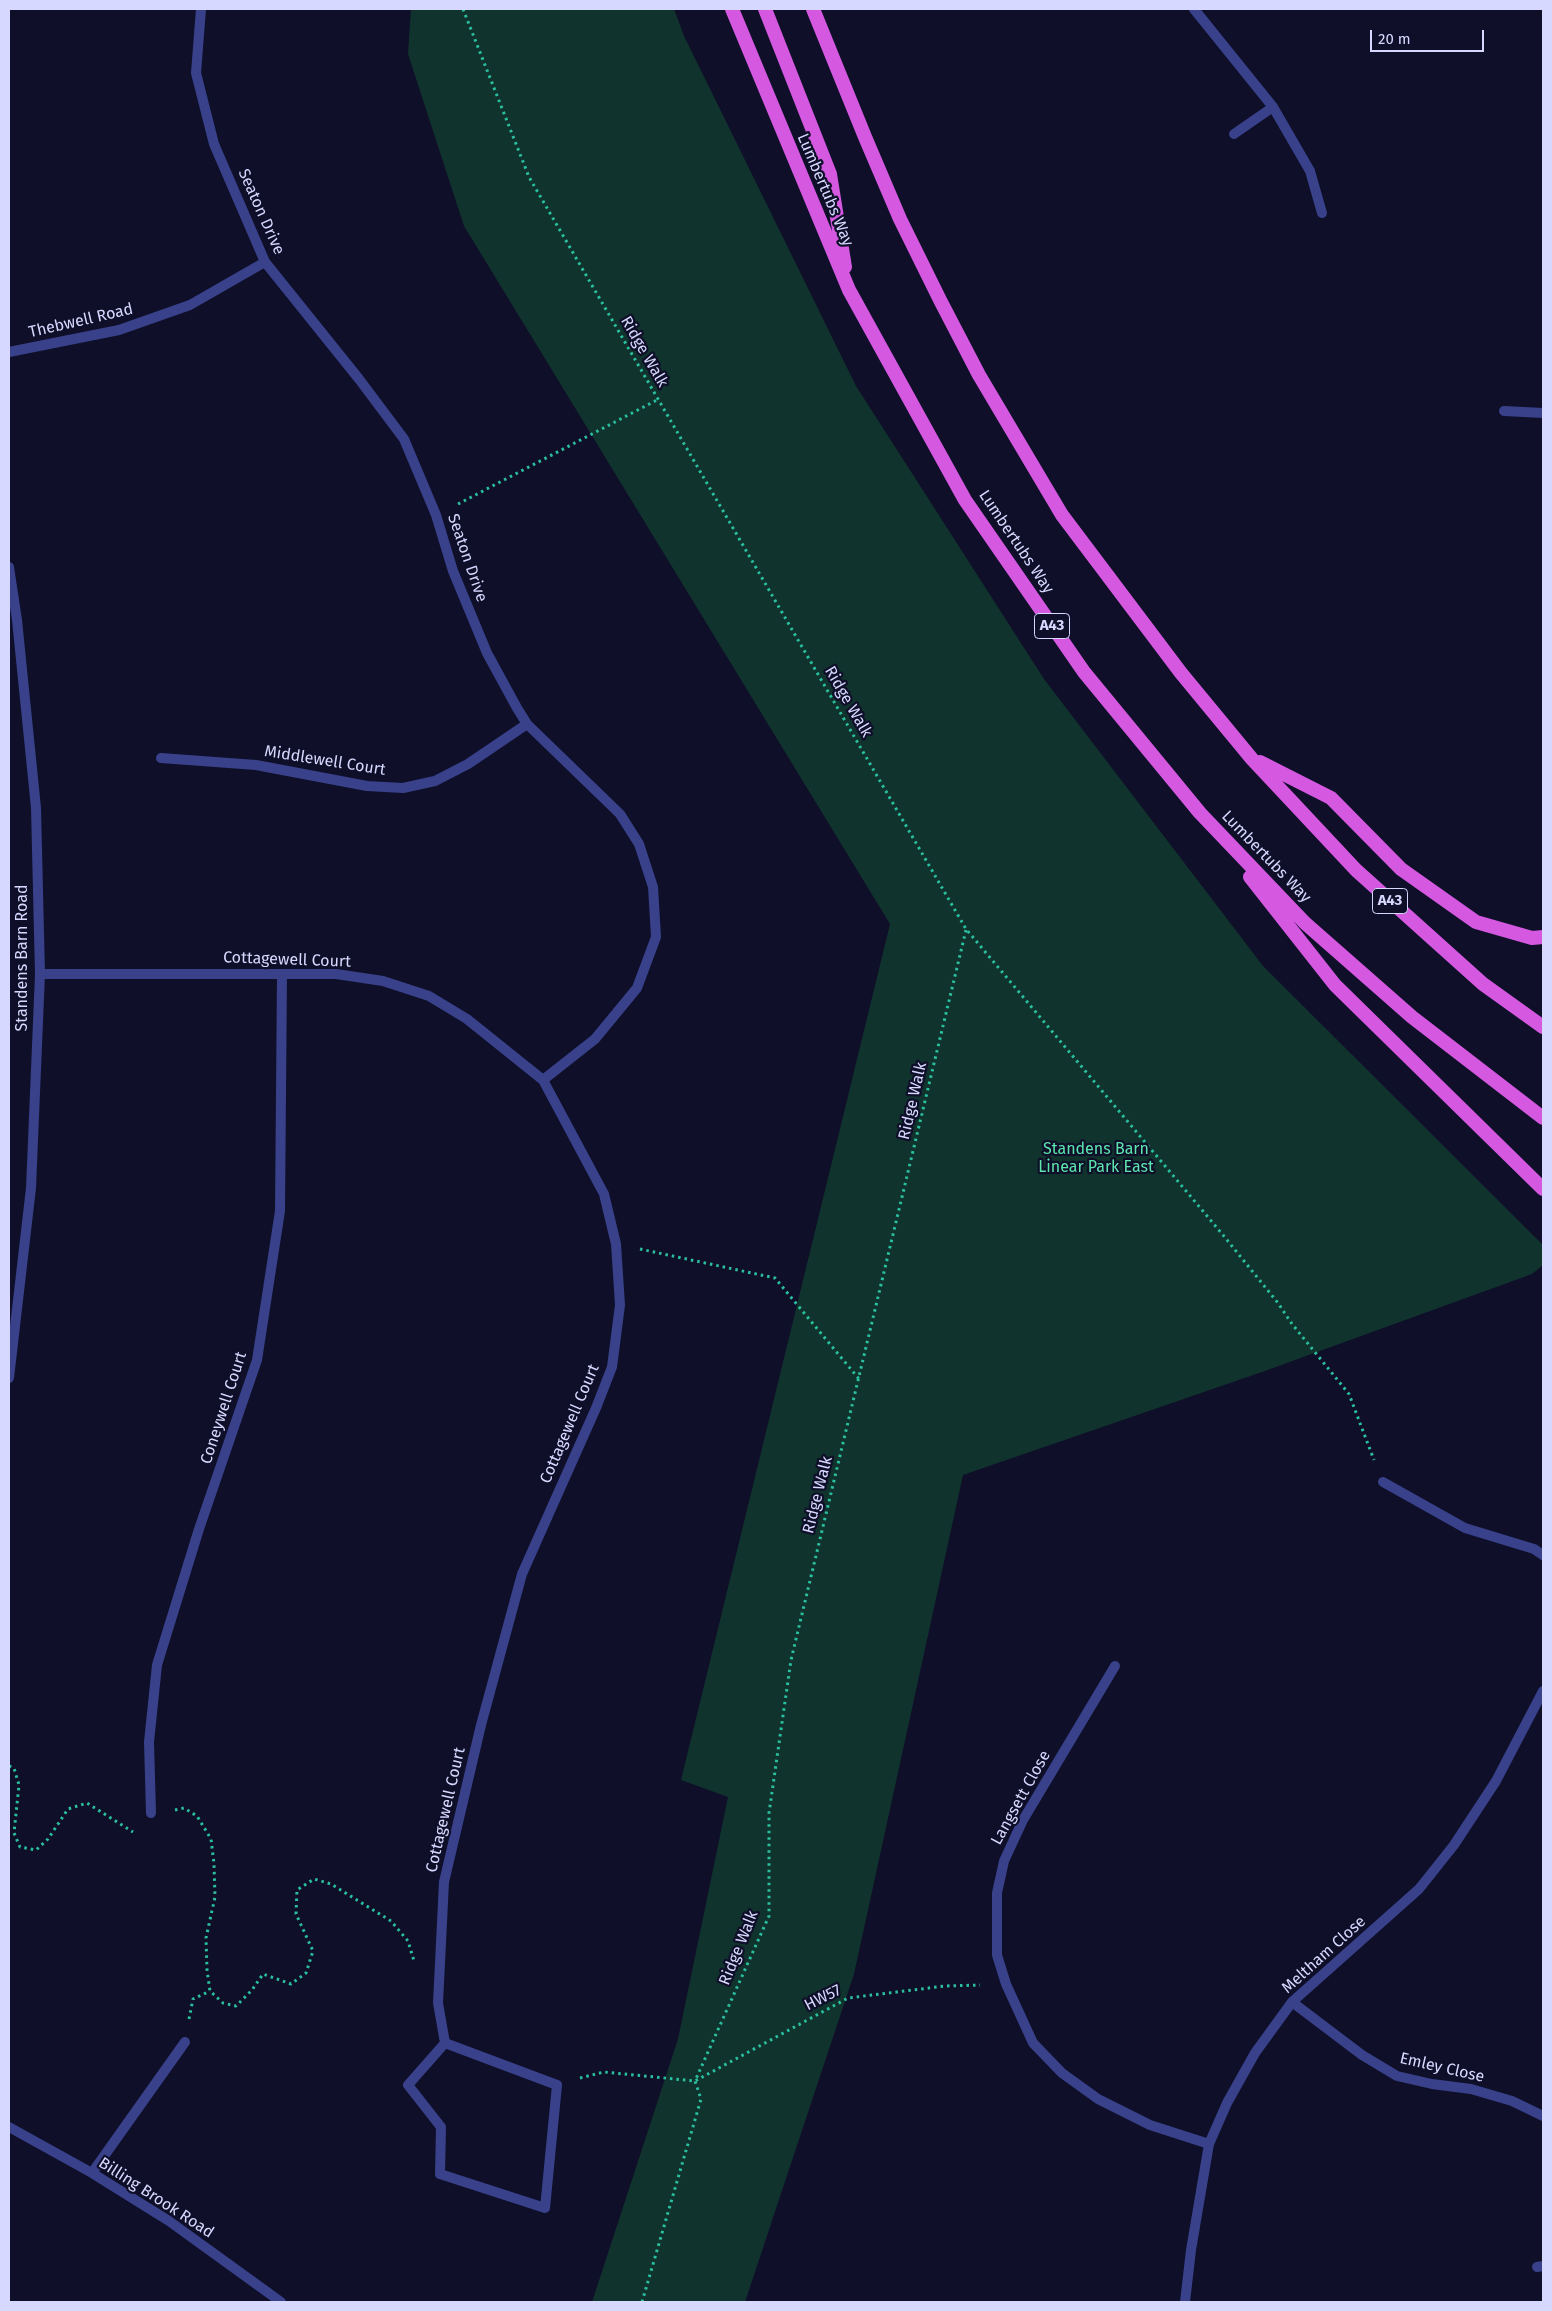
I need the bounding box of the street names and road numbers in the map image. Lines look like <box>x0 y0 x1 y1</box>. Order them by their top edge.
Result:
street label: Lumbertubs Way <box>793 131 857 249</box>
street label: Seaton Drive <box>234 166 288 258</box>
street label: Thebwell Road <box>27 300 135 342</box>
street label: Ridge Walk <box>616 313 672 391</box>
street label: Lumbertubs Way <box>974 487 1058 597</box>
street label: Seaton Drive <box>443 511 491 605</box>
road number: A43 <box>1034 614 1070 638</box>
street label: Ridge Walk <box>820 663 876 741</box>
street label: Middlewell Court <box>263 742 387 780</box>
street label: Lumbertubs Way <box>1217 807 1315 907</box>
street label: Standens Barn Road <box>13 885 33 1031</box>
road number: A43 <box>1372 888 1408 914</box>
street label: Cottagewell Court <box>223 948 351 972</box>
street label: Ridge Walk <box>895 1060 931 1142</box>
street label: Coneywell Court <box>197 1349 251 1467</box>
street label: Cottagewell Court <box>536 1361 604 1487</box>
street label: Ridge Walk <box>799 1454 837 1536</box>
street label: Cottagewell Court <box>422 1746 470 1874</box>
street label: Langsett Close <box>987 1747 1055 1849</box>
street label: Ridge Walk <box>715 1908 763 1988</box>
street label: Meltham Close <box>1278 1912 1370 1998</box>
street label: HW57 <box>801 1981 845 2015</box>
street label: Emley Close <box>1398 2049 1486 2087</box>
street label: Billing Brook Road <box>95 2154 217 2242</box>

